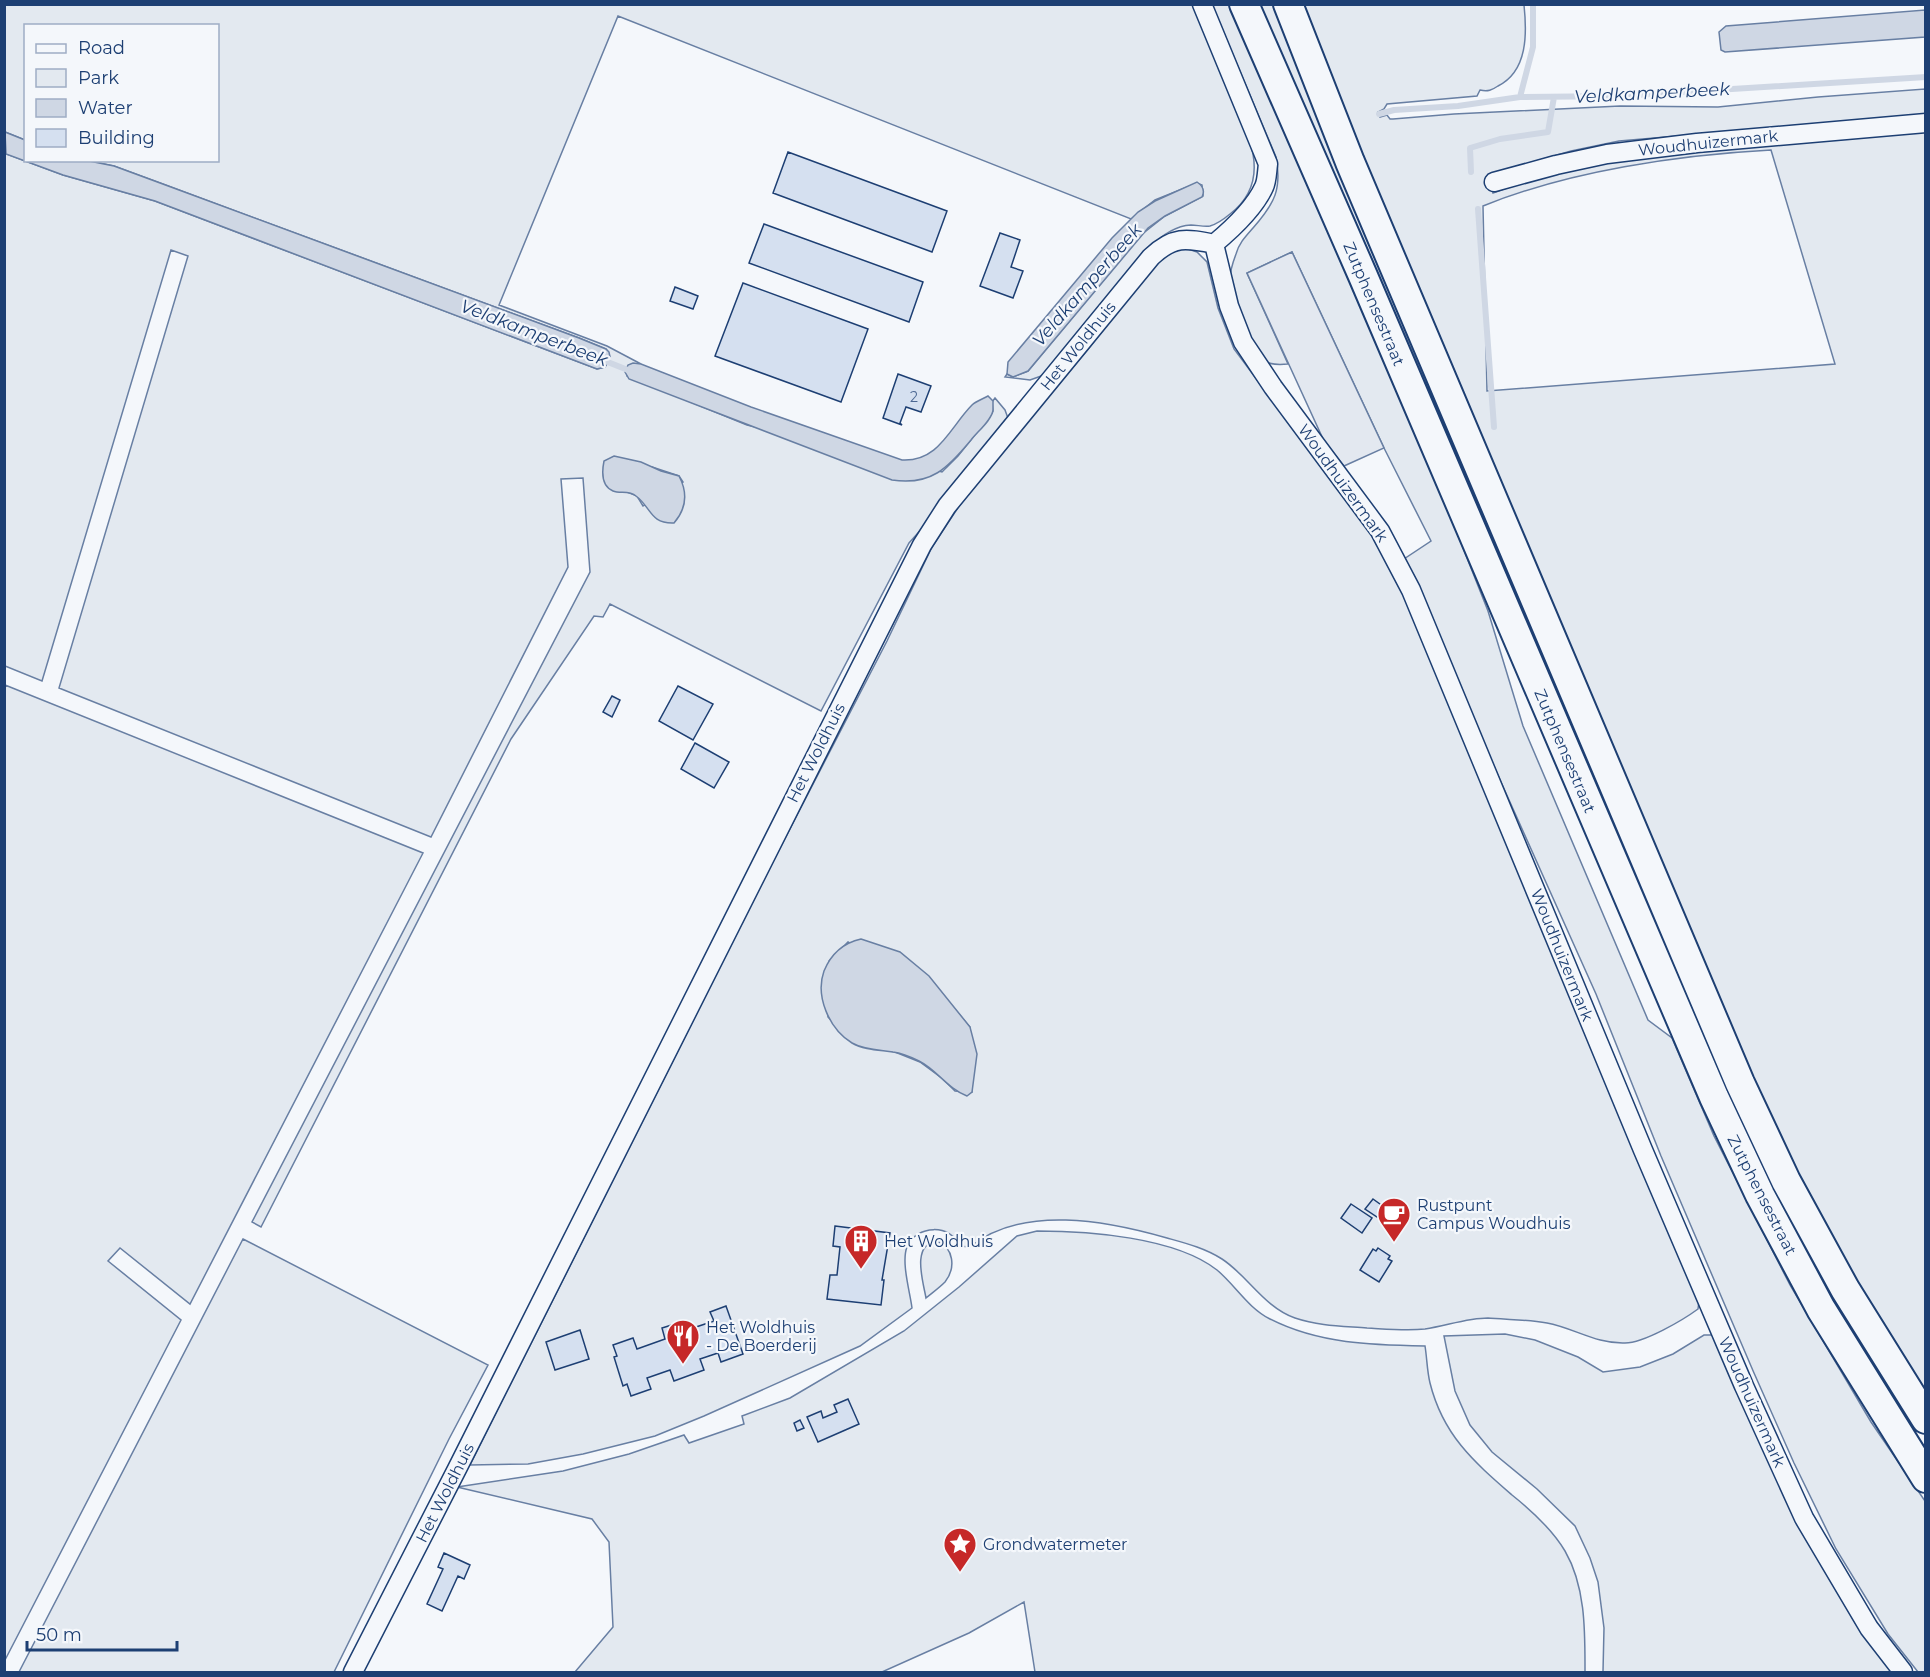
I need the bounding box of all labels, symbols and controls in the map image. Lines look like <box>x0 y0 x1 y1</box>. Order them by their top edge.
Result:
legend <box>24 24 219 162</box>
text: Road <box>78 37 125 59</box>
text: Park <box>78 67 119 89</box>
water label: Veldkamperbeek <box>1574 78 1732 108</box>
text: Water <box>78 97 133 119</box>
street label: Woudhuizermark <box>1637 126 1779 160</box>
text: Building <box>78 127 155 149</box>
water label: Veldkamperbeek <box>1028 218 1147 351</box>
street label: Zutphensestraat <box>1339 239 1409 369</box>
water label: Veldkamperbeek <box>457 295 612 372</box>
street label: Het Woldhuis <box>1036 297 1120 394</box>
house number: 2 <box>910 388 918 406</box>
street label: Woudhuizermark <box>1294 421 1392 546</box>
street label: Zutphensestraat <box>1530 686 1600 816</box>
street label: Het Woldhuis <box>783 700 849 806</box>
street label: Woudhuizermark <box>1527 886 1597 1024</box>
street label: Zutphensestraat <box>1723 1132 1801 1259</box>
cafe icon: Rustpunt Campus Woudhuis <box>1376 1196 1412 1243</box>
place label: Rustpunt Campus Woudhuis <box>1417 1196 1571 1233</box>
building icon: Het Woldhuis <box>843 1223 879 1270</box>
place label: Het Woldhuis <box>884 1232 993 1251</box>
restaurant icon: Het Woldhuis - De Boerderij <box>665 1318 701 1365</box>
place label: Het Woldhuis - De Boerderij <box>706 1318 817 1355</box>
street label: Woudhuizermark <box>1715 1334 1789 1471</box>
street label: Het Woldhuis <box>412 1440 478 1546</box>
place icon: Grondwatermeter <box>942 1526 978 1573</box>
place label: Grondwatermeter <box>983 1535 1128 1554</box>
scale bar <box>27 1614 177 1652</box>
text: 50 m <box>36 1624 82 1646</box>

